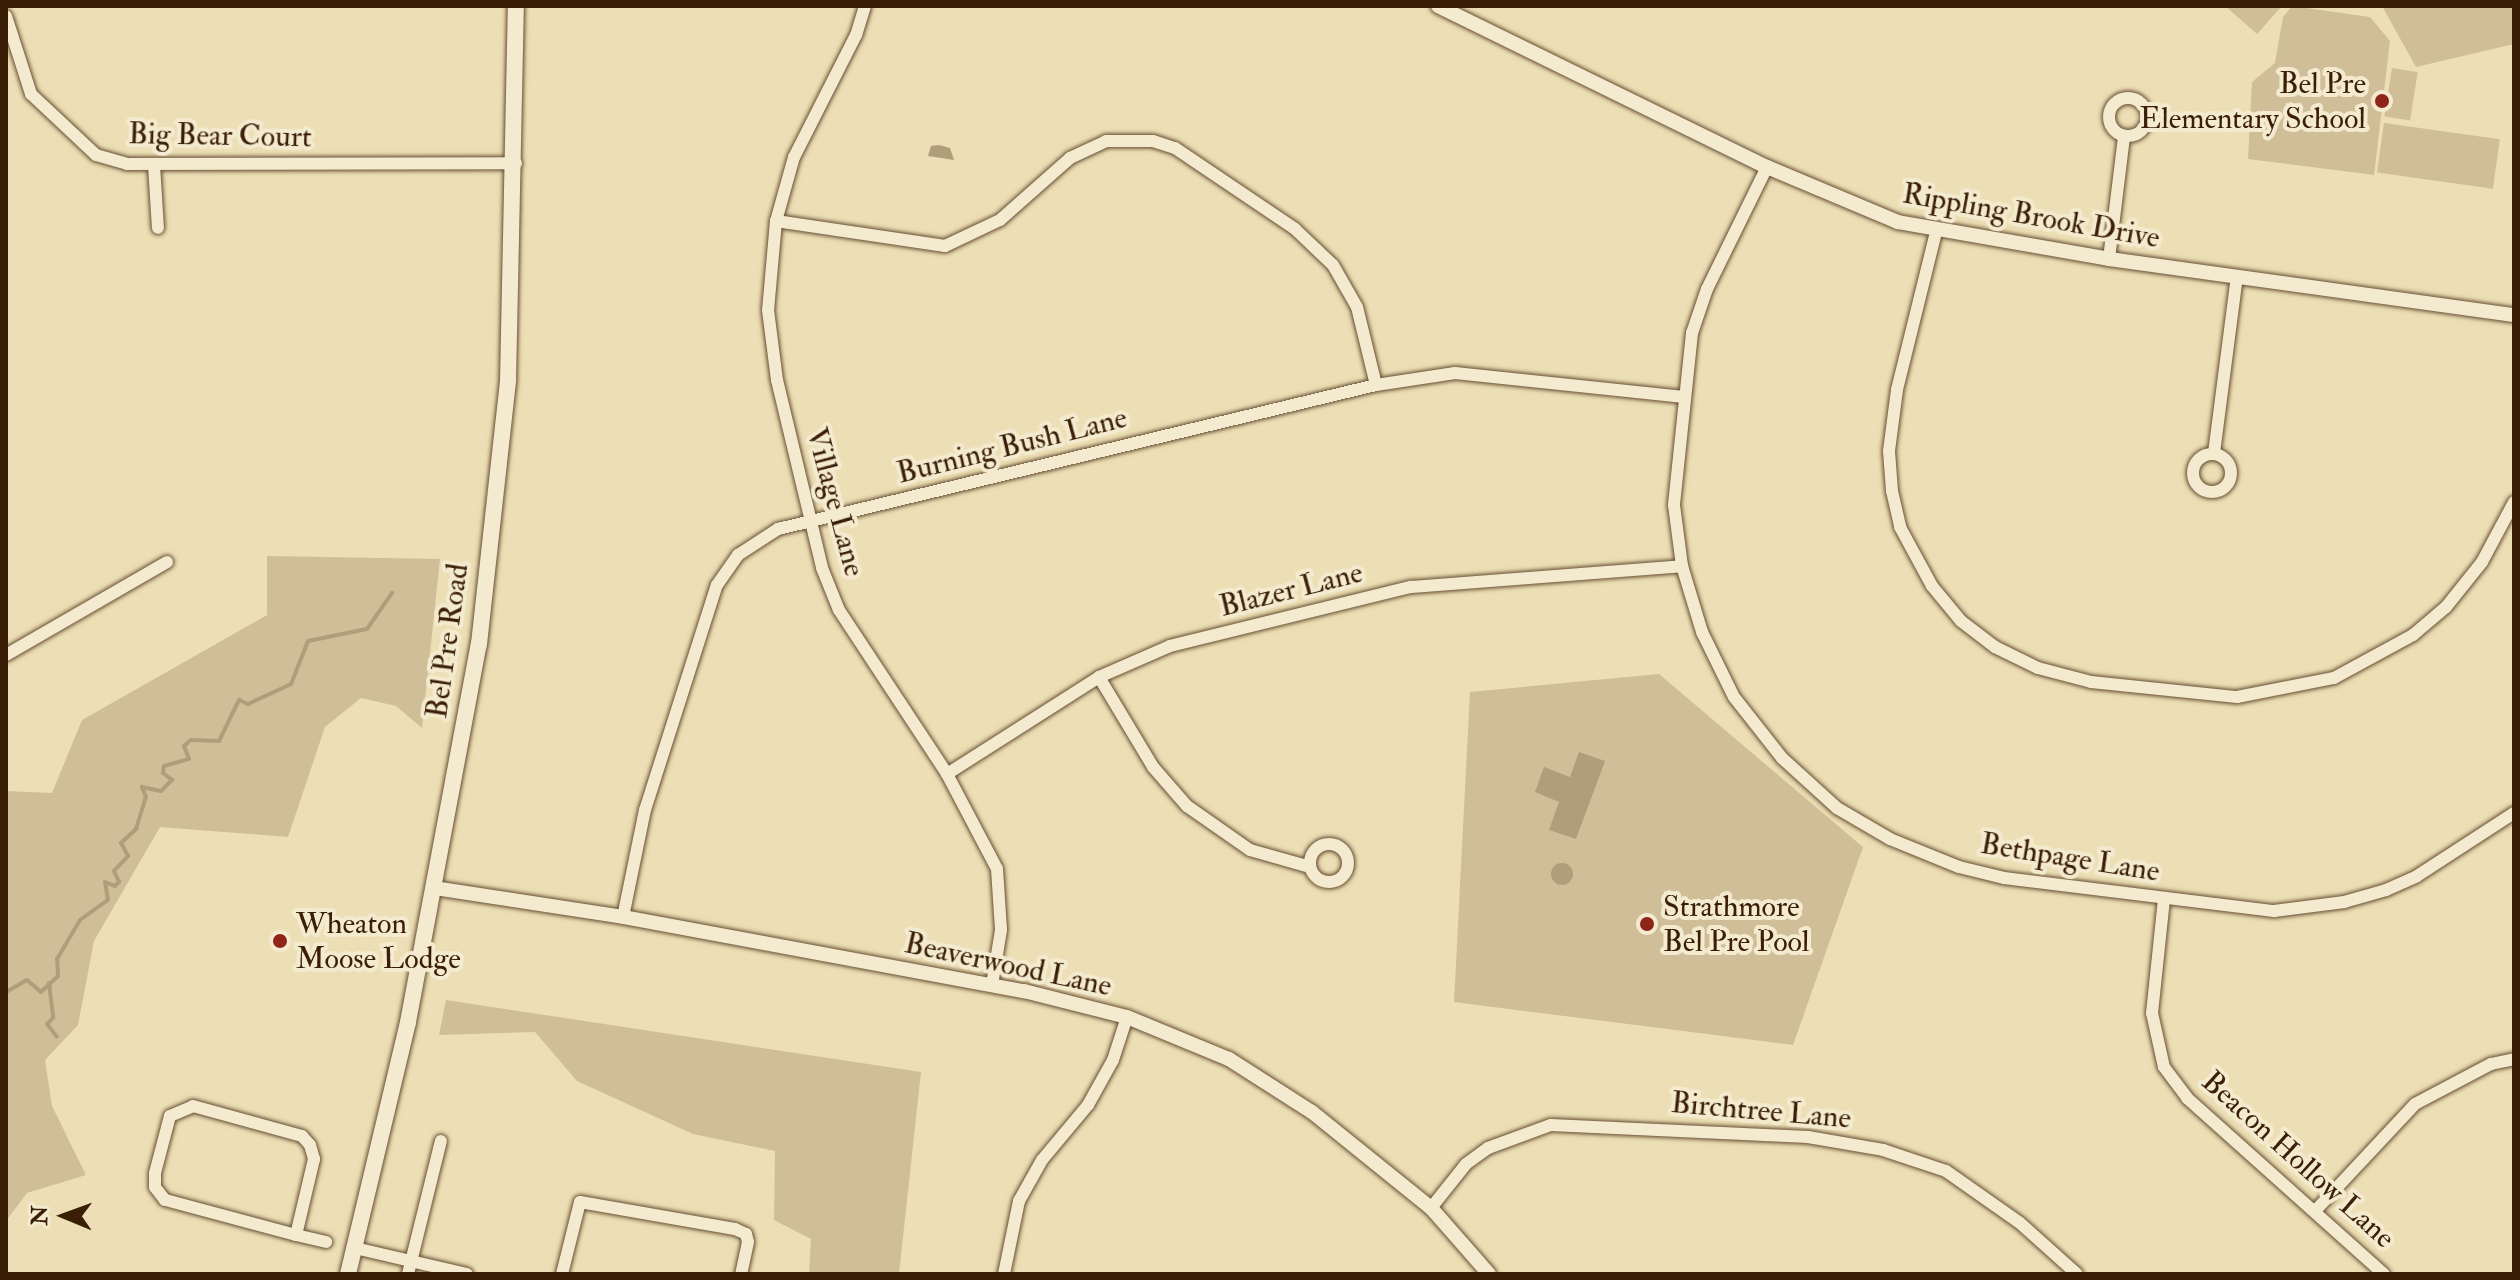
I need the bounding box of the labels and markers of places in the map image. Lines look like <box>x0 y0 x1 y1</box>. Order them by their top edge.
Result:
place label: Bel Pre Elementary School <box>2140 66 2366 136</box>
marker: Bel Pre Elementary School <box>2373 92 2391 110</box>
place label: Strathmore Bel Pre Pool <box>1663 889 1810 960</box>
place label: Wheaton Moose Lodge <box>296 906 461 976</box>
marker: Strathmore Bel Pre Pool <box>1638 915 1656 933</box>
marker: Wheaton Moose Lodge <box>271 932 289 950</box>

